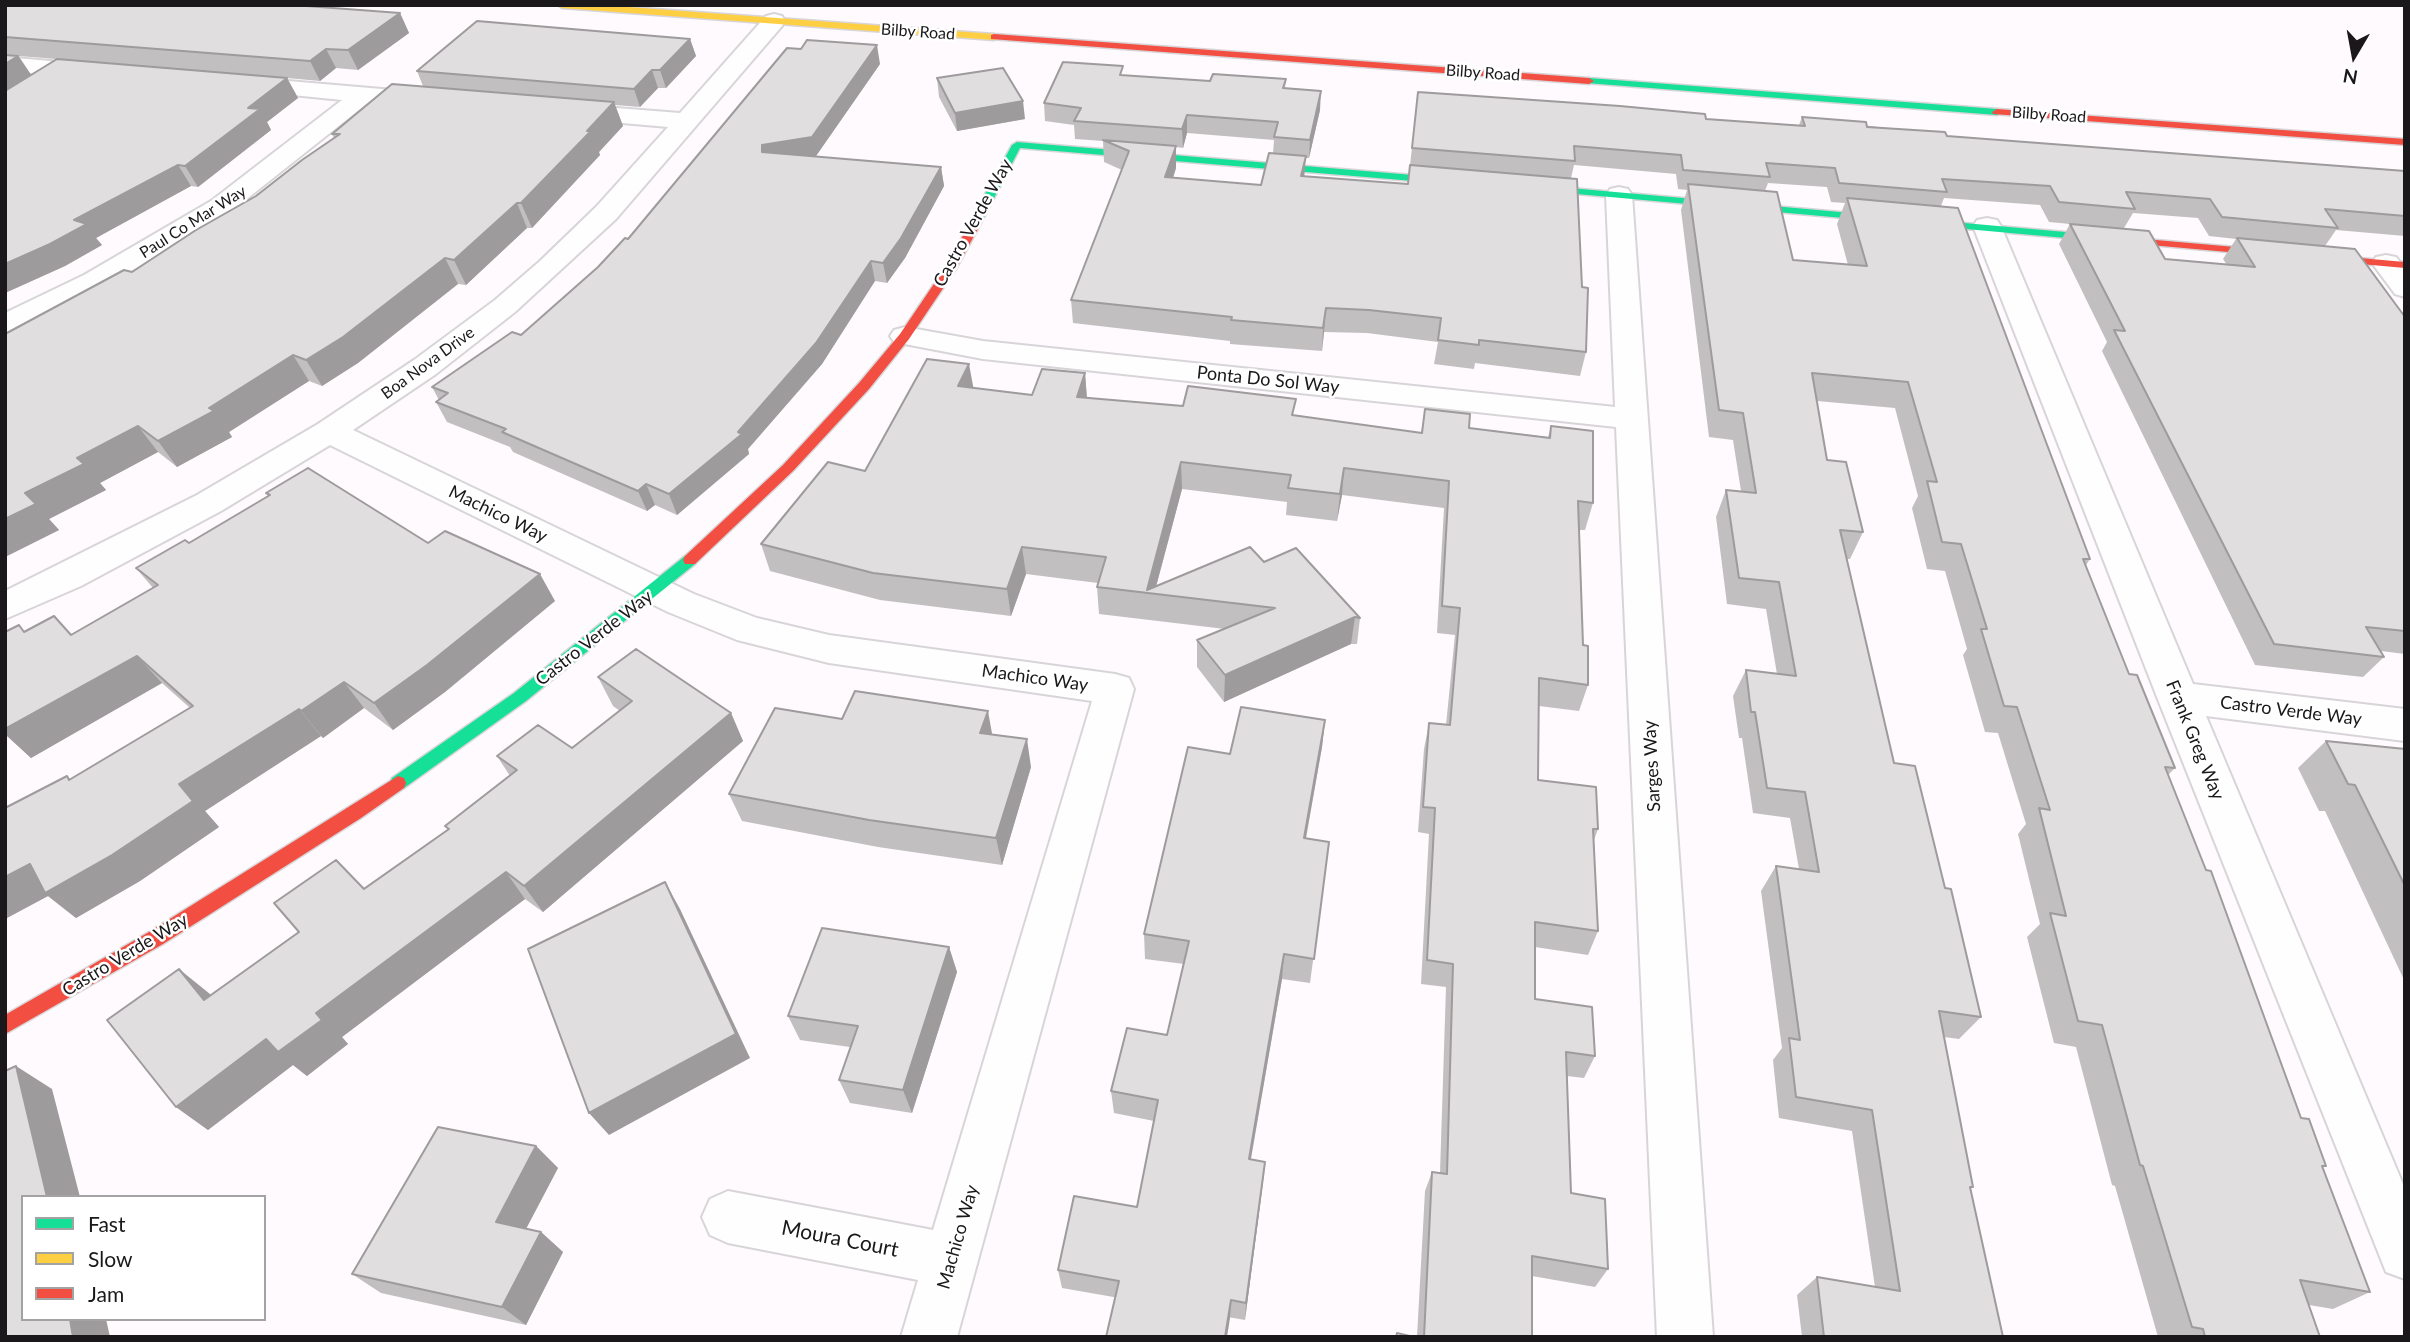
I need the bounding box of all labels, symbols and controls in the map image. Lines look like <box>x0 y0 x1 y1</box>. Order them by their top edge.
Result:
street label: Bilby Road <box>880 20 956 44</box>
north arrow <box>2319 21 2389 91</box>
street label: Bilby Road <box>1445 61 1521 85</box>
text: N <box>2341 65 2359 90</box>
street label: Bilby Road <box>2011 103 2087 127</box>
street label: Castro Verde Way <box>929 155 1017 291</box>
street label: Paul Co Mar Way <box>136 182 250 262</box>
street label: Boa Nova Drive <box>378 323 478 403</box>
street label: Ponta Do Sol Way <box>1196 362 1340 398</box>
street label: Machico Way <box>445 481 551 547</box>
street label: Castro Verde Way <box>531 586 657 690</box>
street label: Machico Way <box>980 660 1090 696</box>
street label: Frank Greg Way <box>2161 677 2229 803</box>
street label: Castro Verde Way <box>2219 692 2363 730</box>
street label: Sarges Way <box>1639 720 1665 812</box>
street label: Castro Verde Way <box>58 909 192 1001</box>
street label: Machico Way <box>933 1182 983 1292</box>
legend <box>21 1195 266 1321</box>
text: Fast <box>88 1211 125 1236</box>
street label: Moura Court <box>779 1215 901 1263</box>
text: Slow <box>88 1246 132 1271</box>
text: Jam <box>88 1281 124 1306</box>

